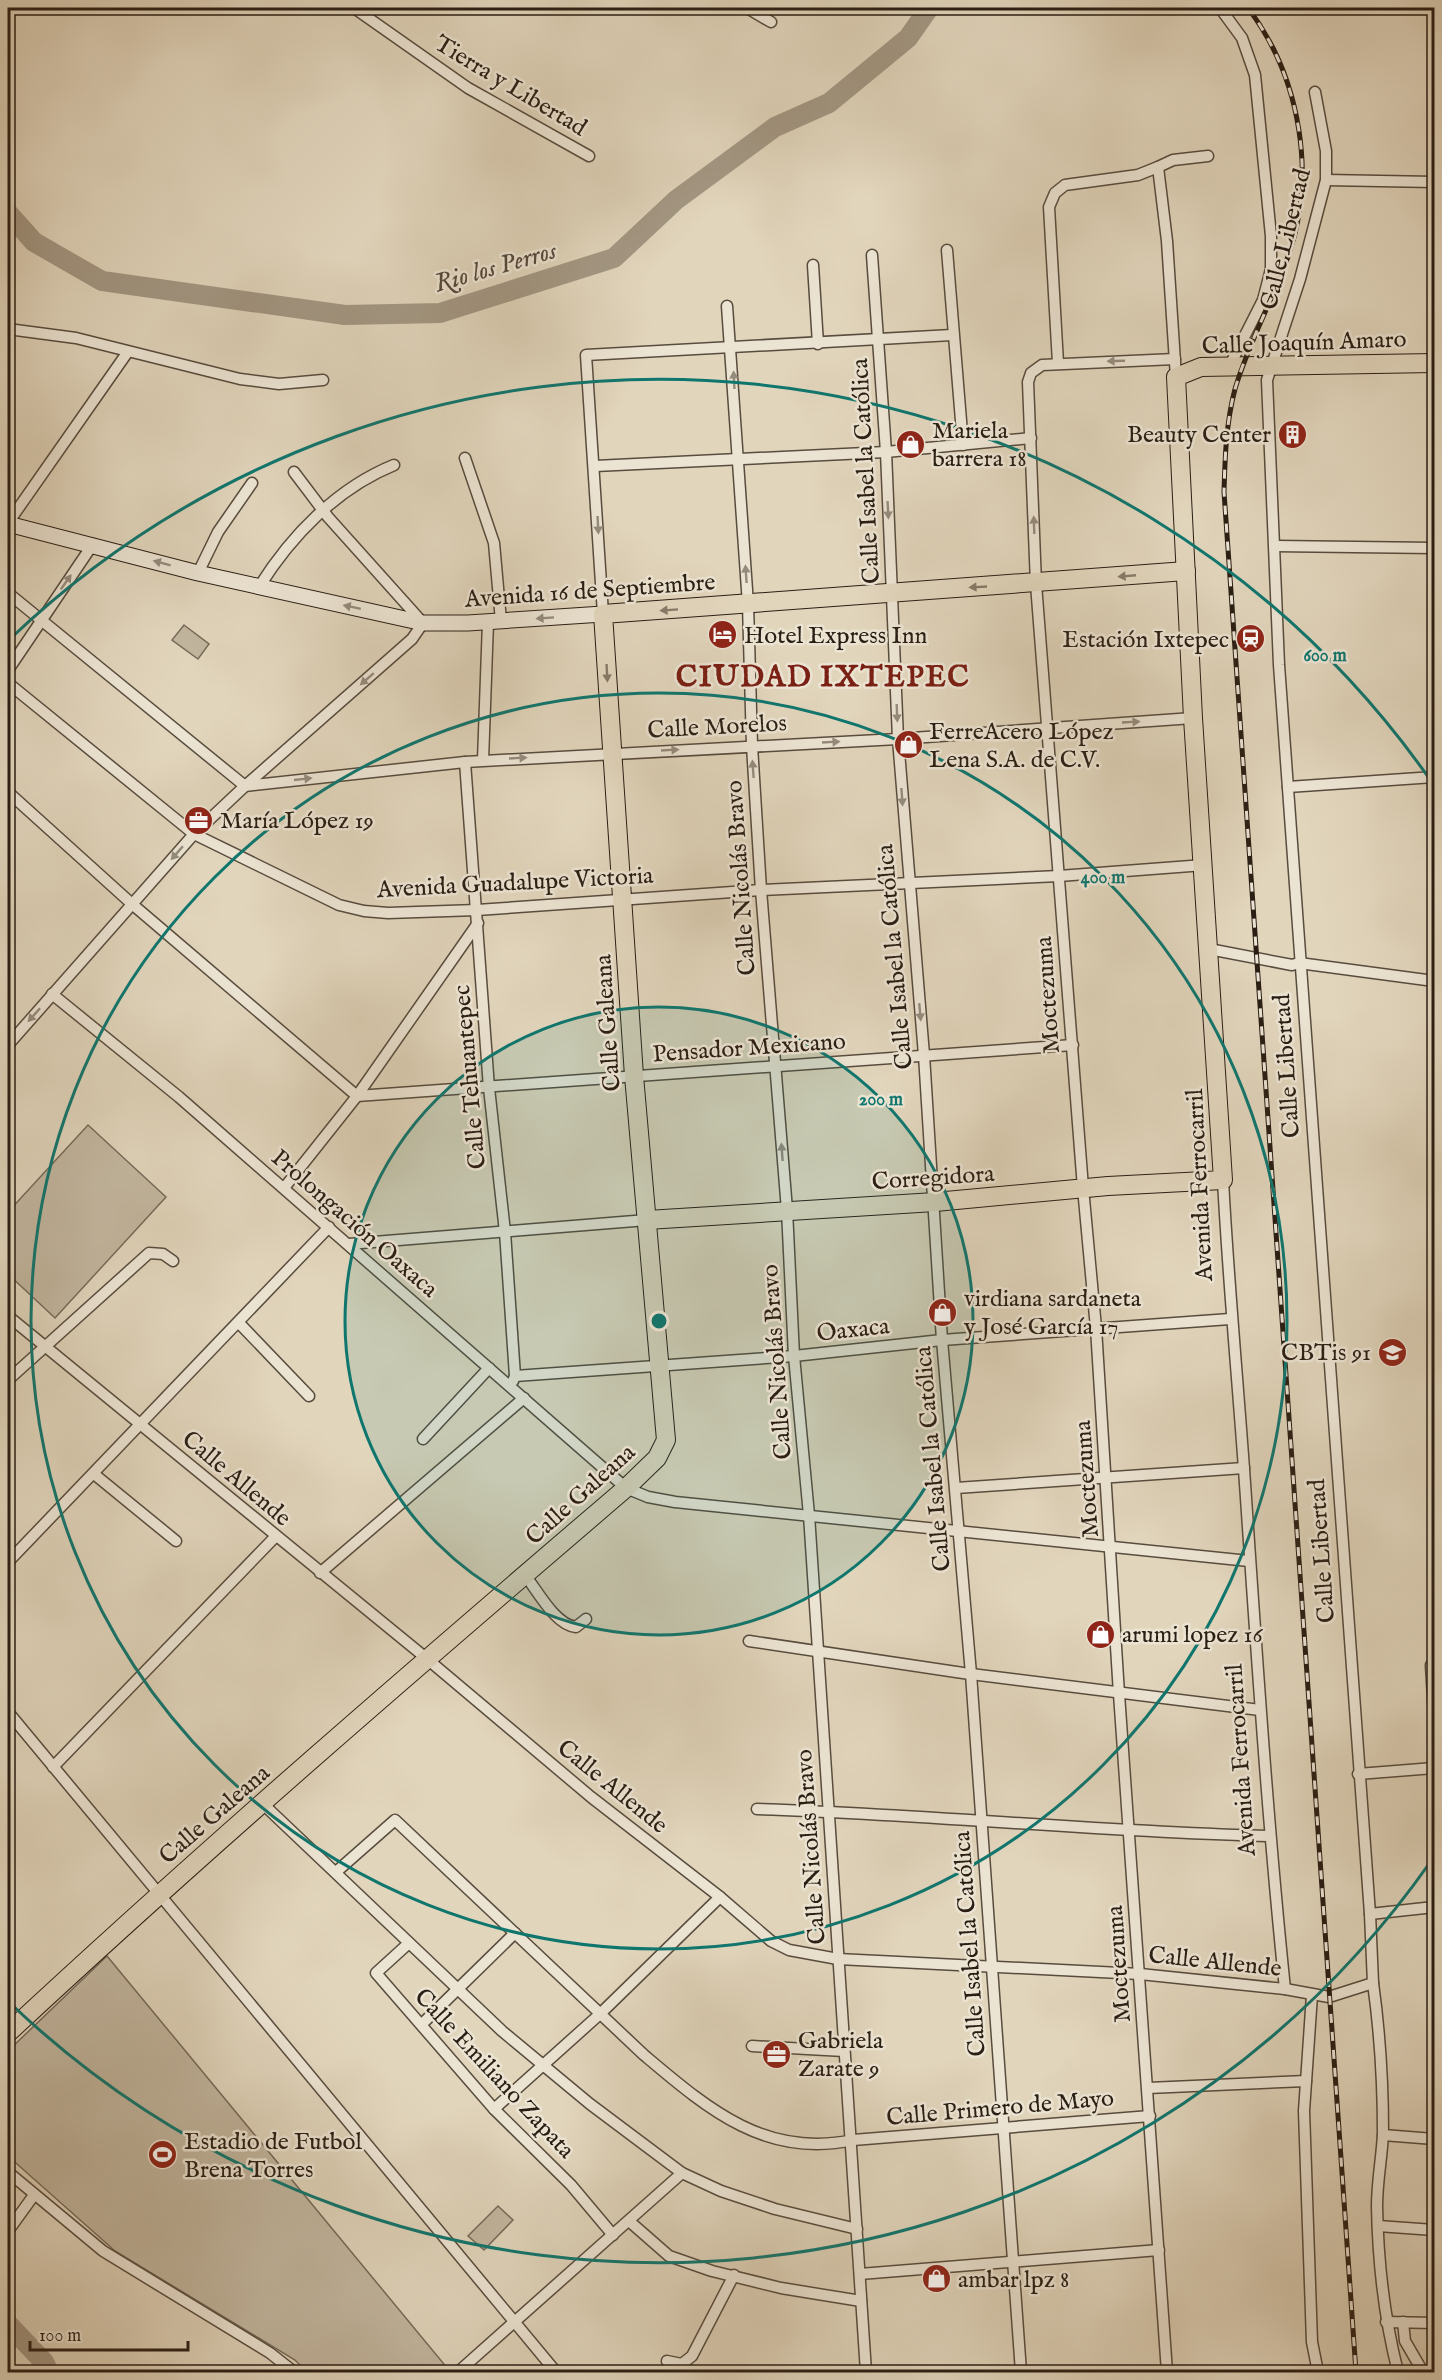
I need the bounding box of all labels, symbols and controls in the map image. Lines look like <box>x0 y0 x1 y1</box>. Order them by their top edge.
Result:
street label: Tierra y Libertad <box>428 29 592 144</box>
street label: Calle Libertad <box>1254 165 1319 313</box>
water label: Rio los Perros <box>430 234 561 301</box>
street label: Calle Joaquín Amaro <box>1201 324 1407 363</box>
one-way arrow <box>1107 356 1126 366</box>
street label: Calle Isabel la Católica <box>845 357 888 585</box>
one-way arrow <box>730 370 739 389</box>
place label: Mariela barrera 18 <box>932 416 1027 475</box>
building icon: Beauty Center <box>1276 418 1308 450</box>
place label: Beauty Center <box>1127 420 1271 451</box>
shop icon: Mariela barrera 18 <box>895 428 927 460</box>
one-way arrow <box>884 501 893 520</box>
one-way arrow <box>593 515 603 534</box>
one-way arrow <box>1030 516 1039 535</box>
one-way arrow <box>153 558 171 568</box>
one-way arrow <box>742 565 751 584</box>
street label: Avenida 16 de Septiembre <box>463 567 716 616</box>
one-way arrow <box>1118 571 1137 581</box>
one-way arrow <box>61 574 72 591</box>
one-way arrow <box>968 582 987 592</box>
one-way arrow <box>343 602 361 612</box>
one-way arrow <box>659 605 678 614</box>
one-way arrow <box>535 613 554 623</box>
hotel icon: Hotel Express Inn <box>707 619 739 651</box>
place label: Hotel Express Inn <box>744 621 928 652</box>
station icon: Estación Ixtepec <box>1234 623 1266 655</box>
place label: Estación Ixtepec <box>1062 625 1229 656</box>
text: 600 m <box>1303 645 1347 668</box>
district label: CIUDAD IXTEPEC <box>676 659 970 697</box>
one-way arrow <box>602 663 611 682</box>
one-way arrow <box>360 672 375 685</box>
one-way arrow <box>892 703 901 722</box>
street label: Calle Morelos <box>647 708 788 747</box>
place label: FerreAcero López Lena S.A. de C.V. <box>929 717 1114 776</box>
one-way arrow <box>1121 717 1140 726</box>
shop icon: FerreAcero López Lena S.A. de C.V. <box>892 729 924 761</box>
one-way arrow <box>822 737 841 746</box>
one-way arrow <box>661 745 680 754</box>
one-way arrow <box>508 754 527 763</box>
one-way arrow <box>749 760 758 779</box>
one-way arrow <box>293 774 312 784</box>
street label: Calle Nicolás Bravo <box>719 779 764 977</box>
one-way arrow <box>897 788 907 807</box>
office icon: María López 19 <box>183 804 215 836</box>
place label: María López 19 <box>220 806 374 837</box>
street label: Calle Isabel la Católica <box>870 842 921 1071</box>
one-way arrow <box>171 845 184 860</box>
street label: Avenida Guadalupe Victoria <box>375 861 655 906</box>
text: 400 m <box>1081 867 1125 890</box>
street label: Moctezuma <box>1029 935 1068 1054</box>
street label: Calle Galeana <box>588 953 629 1092</box>
street label: Calle Tehuantepec <box>447 983 494 1170</box>
street label: Calle Libertad <box>1267 993 1308 1139</box>
one-way arrow <box>915 1003 925 1022</box>
one-way arrow <box>28 1007 41 1022</box>
street label: Pensador Mexicano <box>651 1026 847 1071</box>
street label: Avenida Ferrocarril <box>1180 1087 1221 1283</box>
text: 200 m <box>859 1089 903 1112</box>
one-way arrow <box>778 1142 787 1161</box>
street label: Prolongación Oaxaca <box>264 1143 444 1306</box>
street label: Corregidora <box>871 1159 996 1198</box>
street label: Calle Nicolás Bravo <box>755 1263 800 1461</box>
place label: virdiana sardaneta y José García 17 <box>963 1284 1142 1343</box>
shop icon: virdiana sardaneta y José García 17 <box>927 1296 959 1328</box>
centre of rings <box>649 1311 669 1331</box>
street label: Oaxaca <box>815 1311 892 1350</box>
school or university icon: CBTis 91 <box>1376 1336 1408 1368</box>
place label: CBTis 91 <box>1281 1338 1371 1369</box>
street label: Calle Isabel la Católica <box>908 1344 959 1573</box>
street label: Moctezuma <box>1068 1419 1107 1538</box>
street label: Calle Allende <box>175 1424 297 1534</box>
street label: Calle Galeana <box>520 1437 643 1553</box>
street label: Calle Libertad <box>1302 1478 1343 1624</box>
shop icon: arumi lopez 16 <box>1085 1618 1117 1650</box>
place label: arumi lopez 16 <box>1122 1620 1264 1651</box>
street label: Avenida Ferrocarril <box>1219 1662 1264 1858</box>
street label: Calle Allende <box>550 1733 674 1841</box>
street label: Calle Nicolás Bravo <box>789 1748 834 1946</box>
street label: Calle Galeana <box>153 1758 277 1872</box>
street label: Calle Isabel la Católica <box>947 1830 994 2058</box>
street label: Moctezuma <box>1100 1904 1139 2023</box>
street label: Calle Allende <box>1147 1940 1283 1985</box>
street label: Calle Emiliano Zapata <box>407 1982 581 2166</box>
place label: Gabriela Zarate 9 <box>798 2026 884 2085</box>
office icon: Gabriela Zarate 9 <box>761 2038 793 2070</box>
street label: Calle Primero de Mayo <box>885 2083 1115 2134</box>
place label: Estadio de Futbol Brena Torres <box>184 2127 362 2186</box>
sports icon: Estadio de Futbol Brena Torres <box>147 2139 179 2171</box>
shop icon: ambar lpz 8 <box>921 2263 953 2295</box>
place label: ambar lpz 8 <box>958 2265 1069 2296</box>
scale bar <box>30 2314 188 2352</box>
text: 100 m <box>39 2325 81 2348</box>

